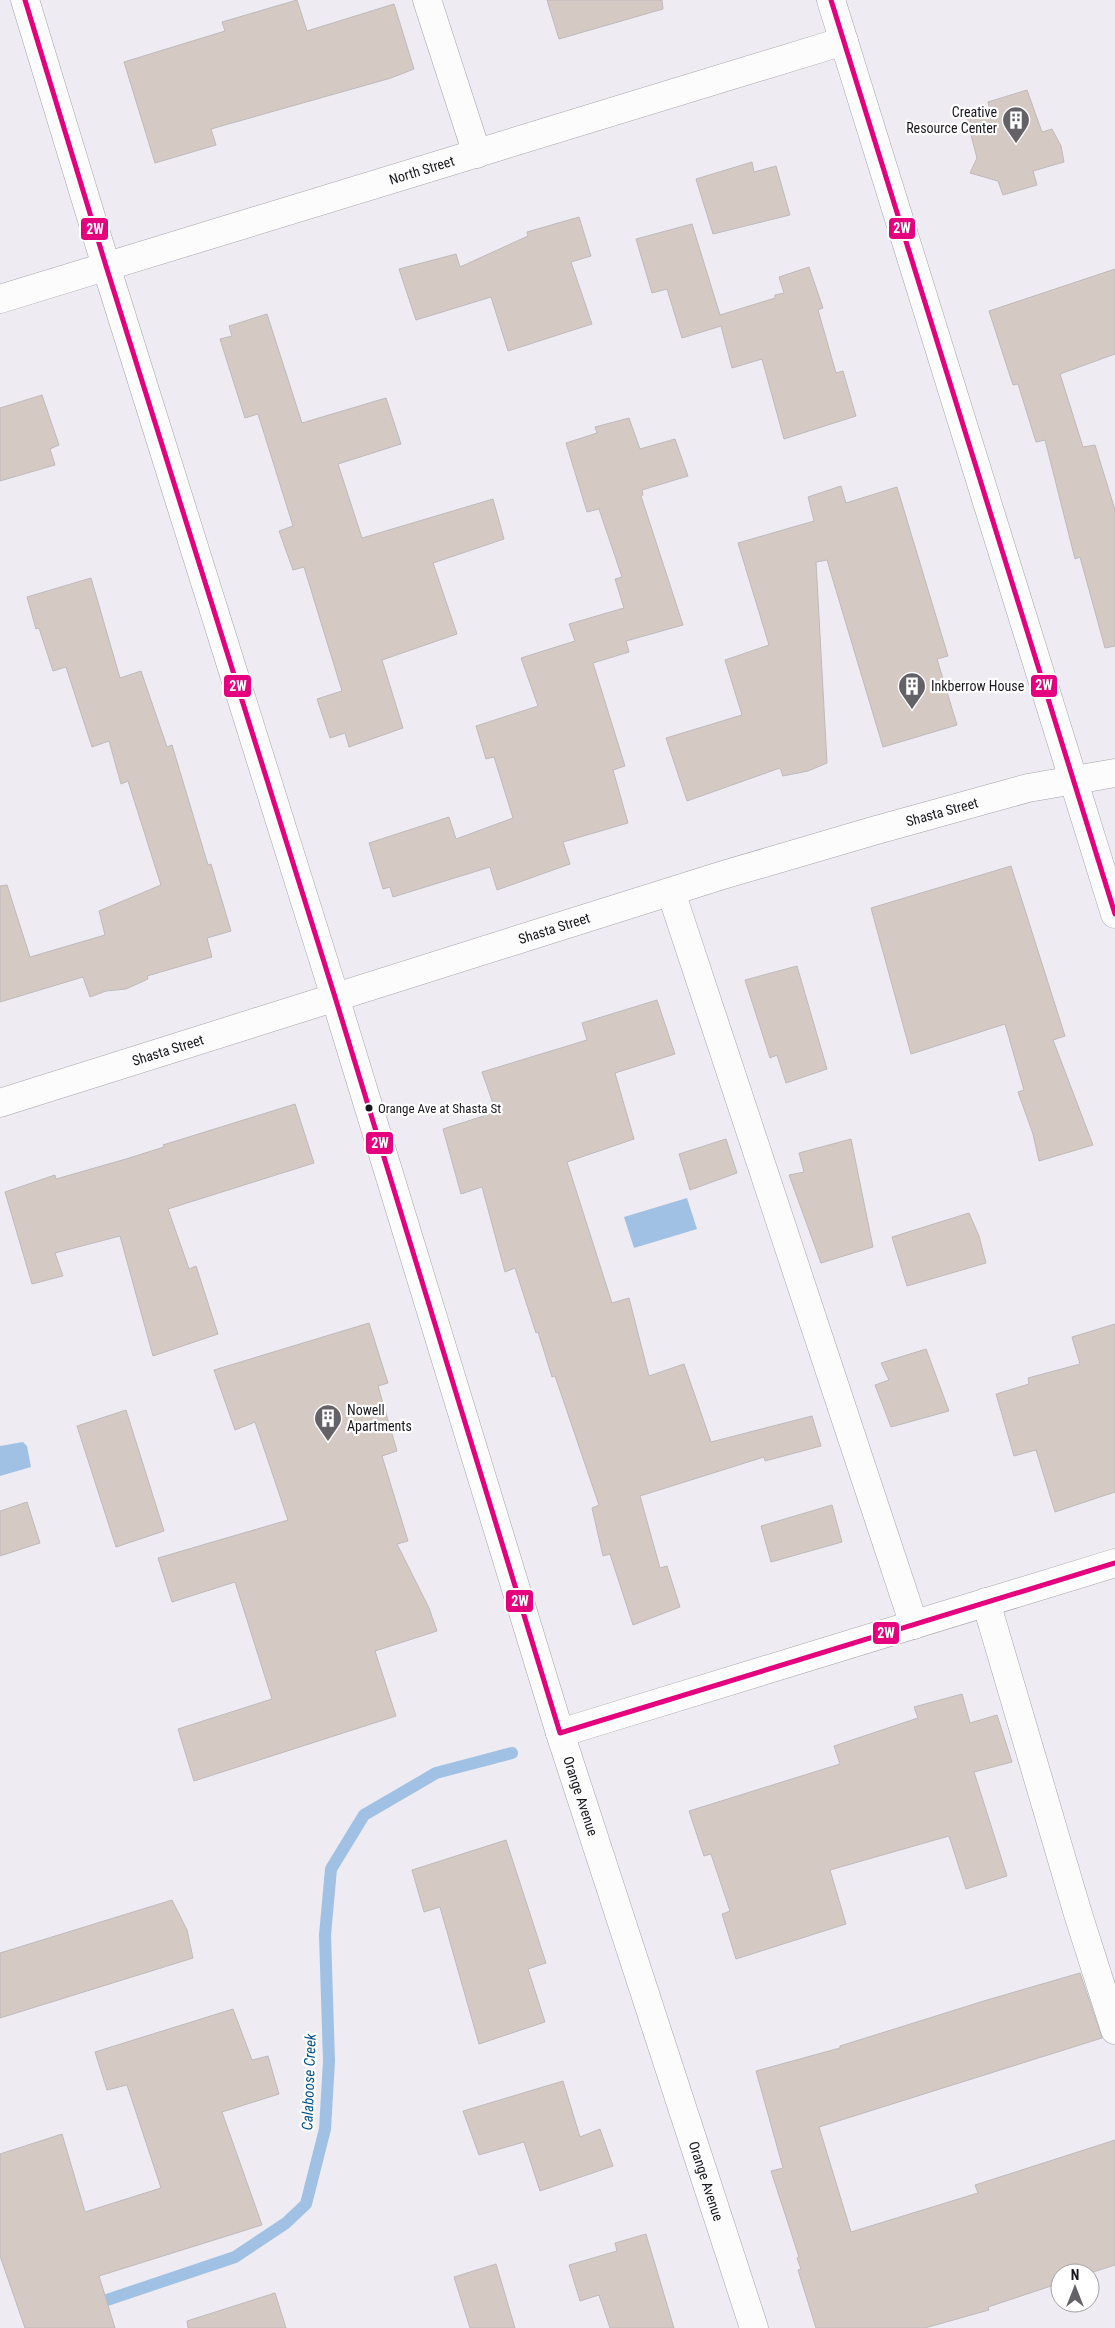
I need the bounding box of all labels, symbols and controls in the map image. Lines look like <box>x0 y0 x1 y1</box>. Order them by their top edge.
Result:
place label: Creative Resource Center <box>906 104 997 136</box>
building icon: Creative Resource Center <box>1001 105 1031 144</box>
street label: North Street <box>387 153 456 188</box>
line badge: 2W <box>80 217 109 241</box>
line badge: 2W <box>888 217 916 240</box>
text: 2W <box>893 220 911 236</box>
text: 2W <box>86 221 104 237</box>
building icon: Inkberrow House <box>897 671 927 710</box>
line badge: 2W <box>223 674 252 698</box>
line badge: 2W <box>1030 674 1058 698</box>
text: 2W <box>1035 677 1053 693</box>
text: 2W <box>229 678 247 694</box>
place label: Inkberrow House <box>931 678 1025 694</box>
street label: Shasta Street <box>904 794 980 829</box>
street label: Shasta Street <box>516 909 592 947</box>
street label: Shasta Street <box>130 1031 206 1069</box>
place label: Orange Ave at Shasta St <box>378 1101 501 1116</box>
marker: Orange Ave at Shasta St <box>364 1103 374 1113</box>
line badge: 2W <box>365 1131 394 1155</box>
text: 2W <box>371 1135 389 1151</box>
place label: Nowell Apartments <box>347 1402 412 1434</box>
building icon: Nowell Apartments <box>313 1403 343 1442</box>
line badge: 2W <box>505 1589 534 1613</box>
text: 2W <box>511 1593 529 1609</box>
line badge: 2W <box>872 1621 900 1645</box>
text: 2W <box>877 1625 895 1641</box>
street label: Orange Avenue <box>560 1754 601 1838</box>
water label: Calaboose Creek <box>298 2033 320 2131</box>
street label: Orange Avenue <box>686 2139 727 2223</box>
north arrow <box>1050 2263 1100 2313</box>
text: N <box>1071 2267 1079 2283</box>

